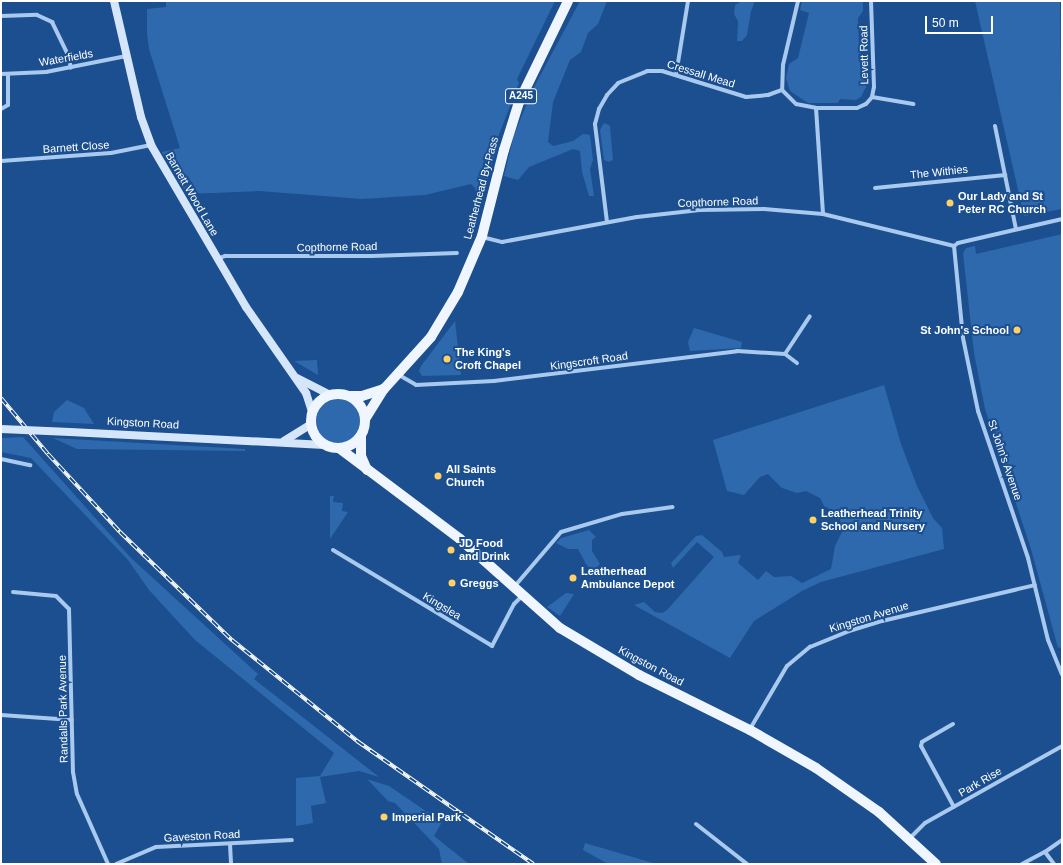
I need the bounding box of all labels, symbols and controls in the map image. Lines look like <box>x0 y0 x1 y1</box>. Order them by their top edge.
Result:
scale bar <box>927 8 995 34</box>
text: 50 m <box>932 16 959 30</box>
street label: Levett Road <box>857 25 871 85</box>
street label: Waterfields <box>38 47 94 69</box>
street label: Cressall Mead <box>665 57 737 91</box>
road number: A245 <box>505 88 537 104</box>
street label: Leatherhead By-Pass <box>461 135 501 241</box>
street label: Barnett Close <box>42 138 110 156</box>
street label: Barnett Wood Lane <box>163 150 221 238</box>
street label: The Withies <box>909 162 969 182</box>
place label: Our Lady and St Peter RC Church <box>958 190 1046 216</box>
street label: Copthorne Road <box>677 194 759 210</box>
marker: Our Lady and St Peter RC Church <box>945 198 955 208</box>
street label: Copthorne Road <box>297 240 377 254</box>
place label: St John's School <box>920 323 1009 337</box>
marker: St John's School <box>1012 325 1022 335</box>
place label: The King's Croft Chapel <box>455 346 521 372</box>
street label: Kingscroft Road <box>549 349 629 373</box>
marker: The King's Croft Chapel <box>442 354 452 364</box>
street label: Kingston Road <box>107 415 179 431</box>
street label: St John's Avenue <box>985 418 1025 502</box>
place label: All Saints Church <box>446 463 496 489</box>
marker: All Saints Church <box>433 471 443 481</box>
place label: Leatherhead Trinity School and Nursery <box>821 507 925 533</box>
marker: Leatherhead Trinity School and Nursery <box>808 515 818 525</box>
place label: JD Food and Drink <box>459 537 510 563</box>
marker: JD Food and Drink <box>446 545 456 555</box>
place label: Leatherhead Ambulance Depot <box>581 565 675 591</box>
marker: Leatherhead Ambulance Depot <box>568 573 578 583</box>
place label: Greggs <box>460 576 499 590</box>
marker: Greggs <box>447 578 457 588</box>
street label: Kingslea <box>421 589 463 623</box>
street label: Kingston Avenue <box>827 599 911 635</box>
street label: Kingston Road <box>616 643 686 689</box>
street label: Randalls Park Avenue <box>55 655 71 763</box>
street label: Park Rise <box>956 764 1004 800</box>
place label: Imperial Park <box>392 810 461 824</box>
marker: Imperial Park <box>379 812 389 822</box>
street label: Gaveston Road <box>163 827 241 845</box>

